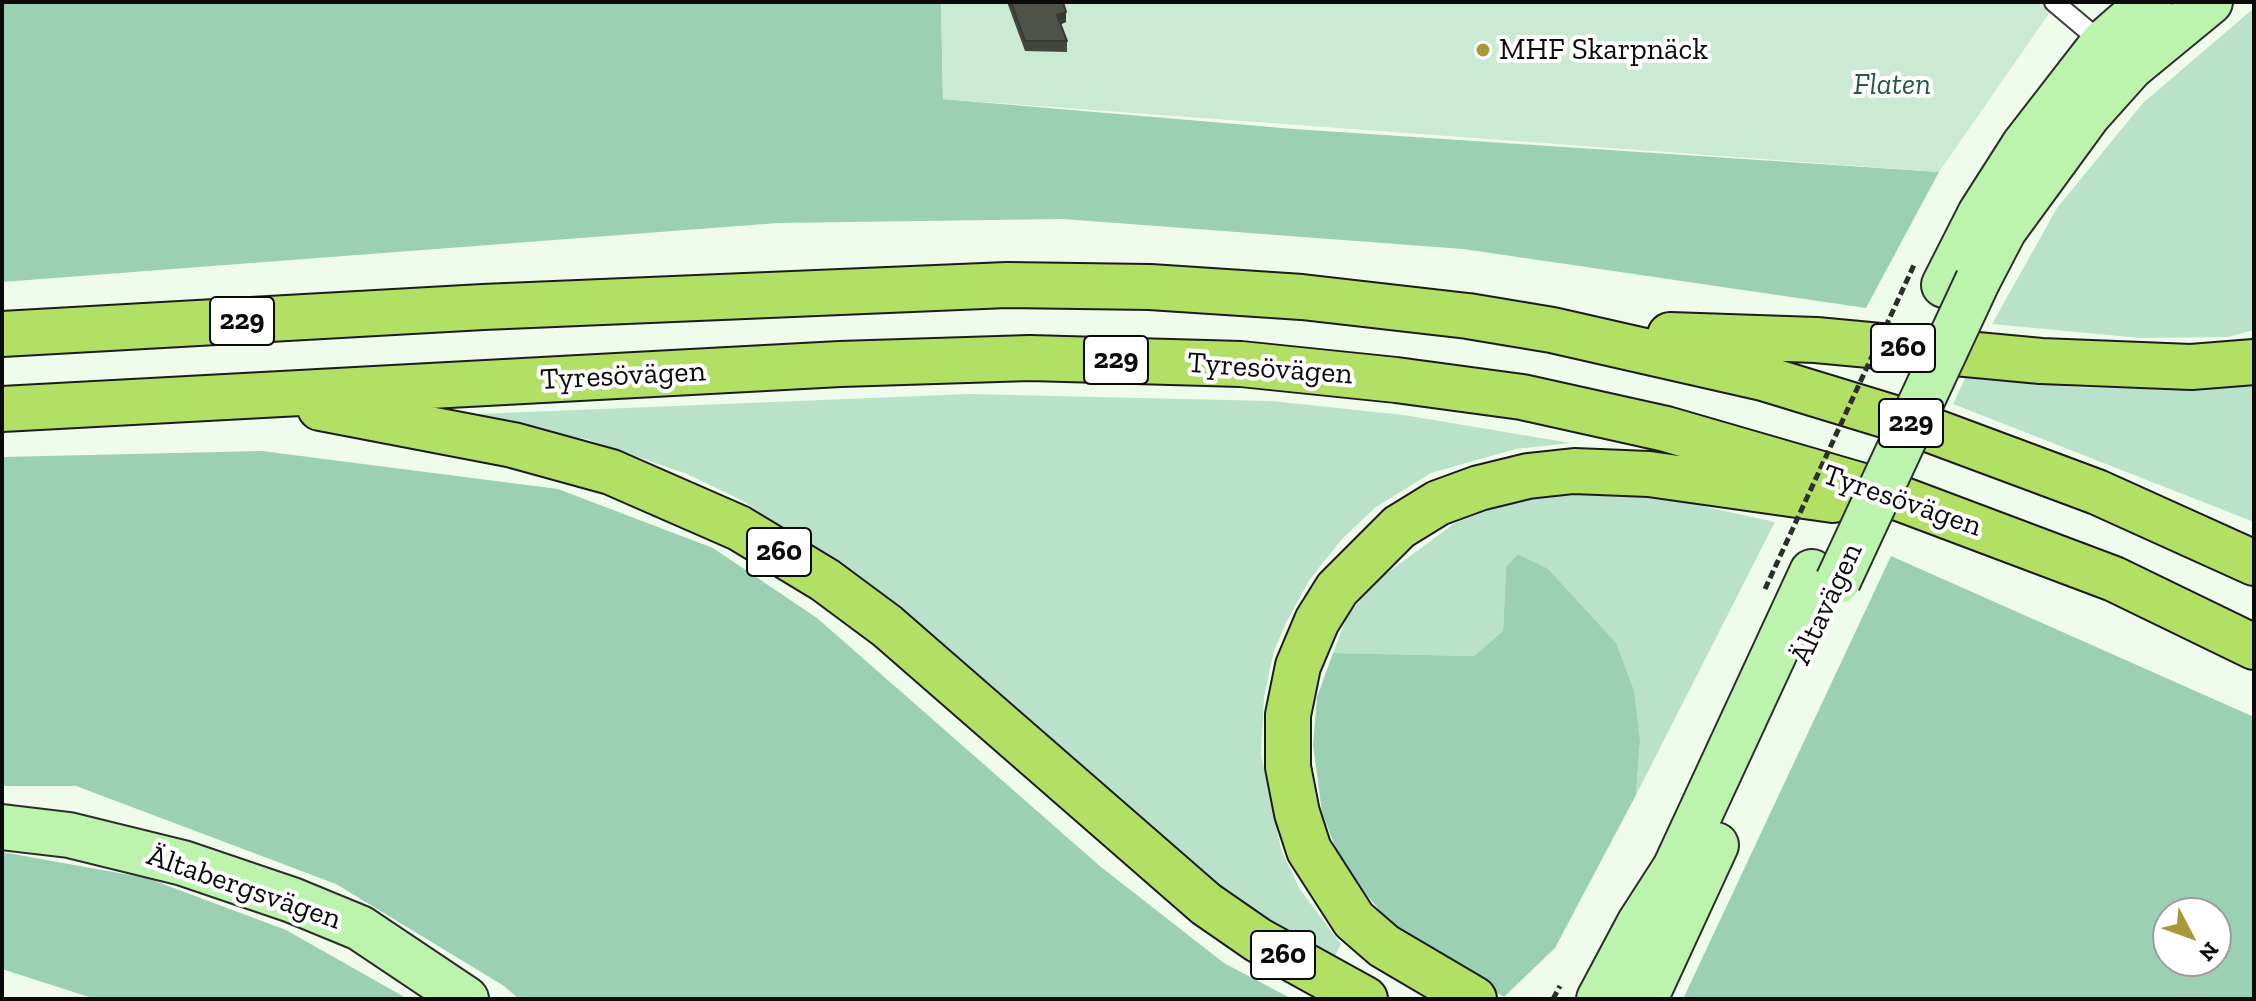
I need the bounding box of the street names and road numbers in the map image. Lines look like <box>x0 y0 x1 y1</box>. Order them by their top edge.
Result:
road number: 229 <box>210 297 274 345</box>
road number: 260 <box>1871 324 1935 372</box>
road number: 229 <box>1084 336 1148 384</box>
street label: Tyresövägen <box>1186 345 1354 393</box>
street label: Tyresövägen <box>539 354 707 398</box>
road number: 229 <box>1879 399 1943 447</box>
street label: Tyresövägen <box>1818 457 1986 545</box>
road number: 260 <box>747 528 811 576</box>
street label: Ältavägen <box>1783 538 1871 670</box>
street label: Ältabergsvägen <box>142 838 346 938</box>
road number: 260 <box>1251 931 1315 979</box>

